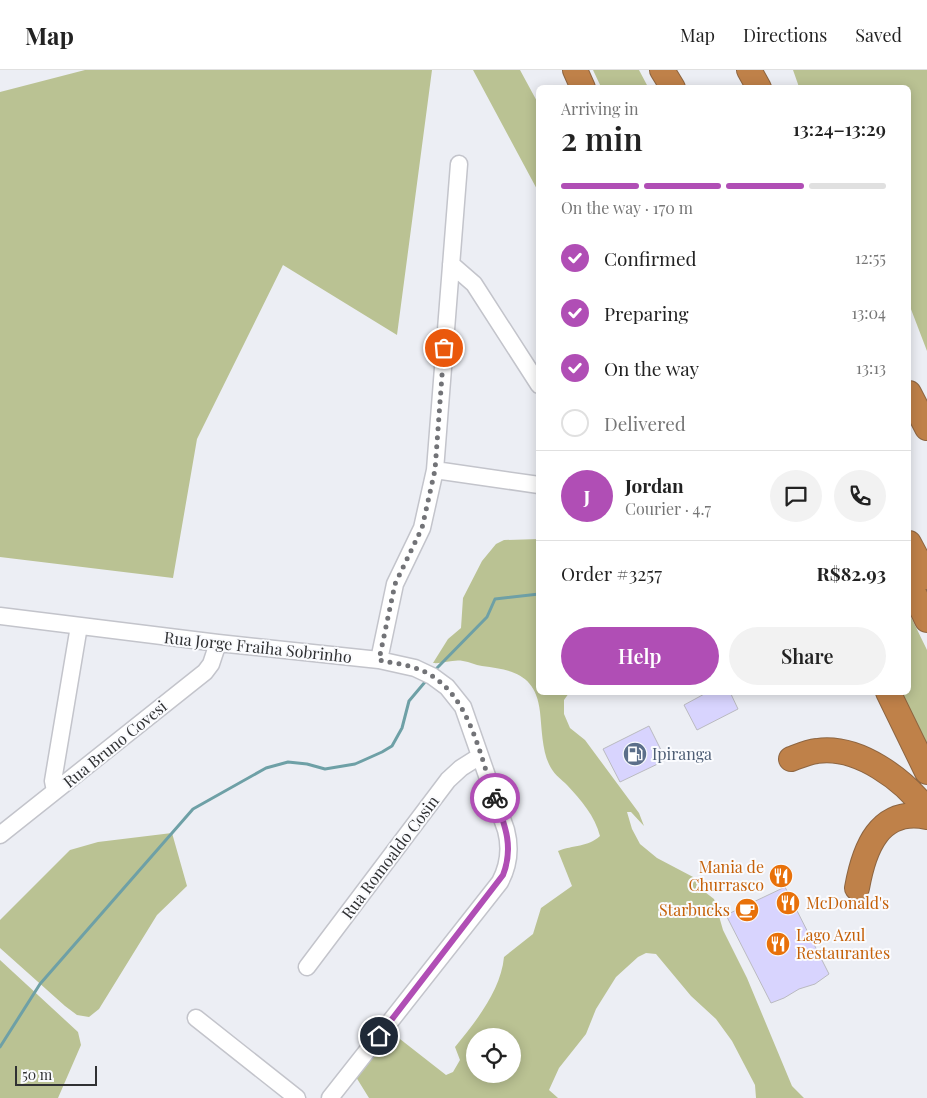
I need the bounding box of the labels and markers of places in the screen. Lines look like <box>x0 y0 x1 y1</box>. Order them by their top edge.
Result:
pin <box>423 327 465 369</box>
fuel station icon: Ipiranga <box>622 741 648 767</box>
place label: Ipiranga <box>652 743 712 764</box>
place label: Mania de Churrasco <box>688 856 764 895</box>
restaurant icon: Mania de Churrasco <box>768 863 794 889</box>
restaurant icon: McDonald's <box>775 890 801 916</box>
place label: McDonald's <box>806 892 889 913</box>
cafe icon: Starbucks <box>734 897 760 923</box>
place label: Starbucks <box>659 899 730 920</box>
place label: Lago Azul Restaurantes <box>796 924 890 963</box>
restaurant icon: Lago Azul Restaurantes <box>765 931 791 957</box>
pin <box>358 1015 400 1057</box>

